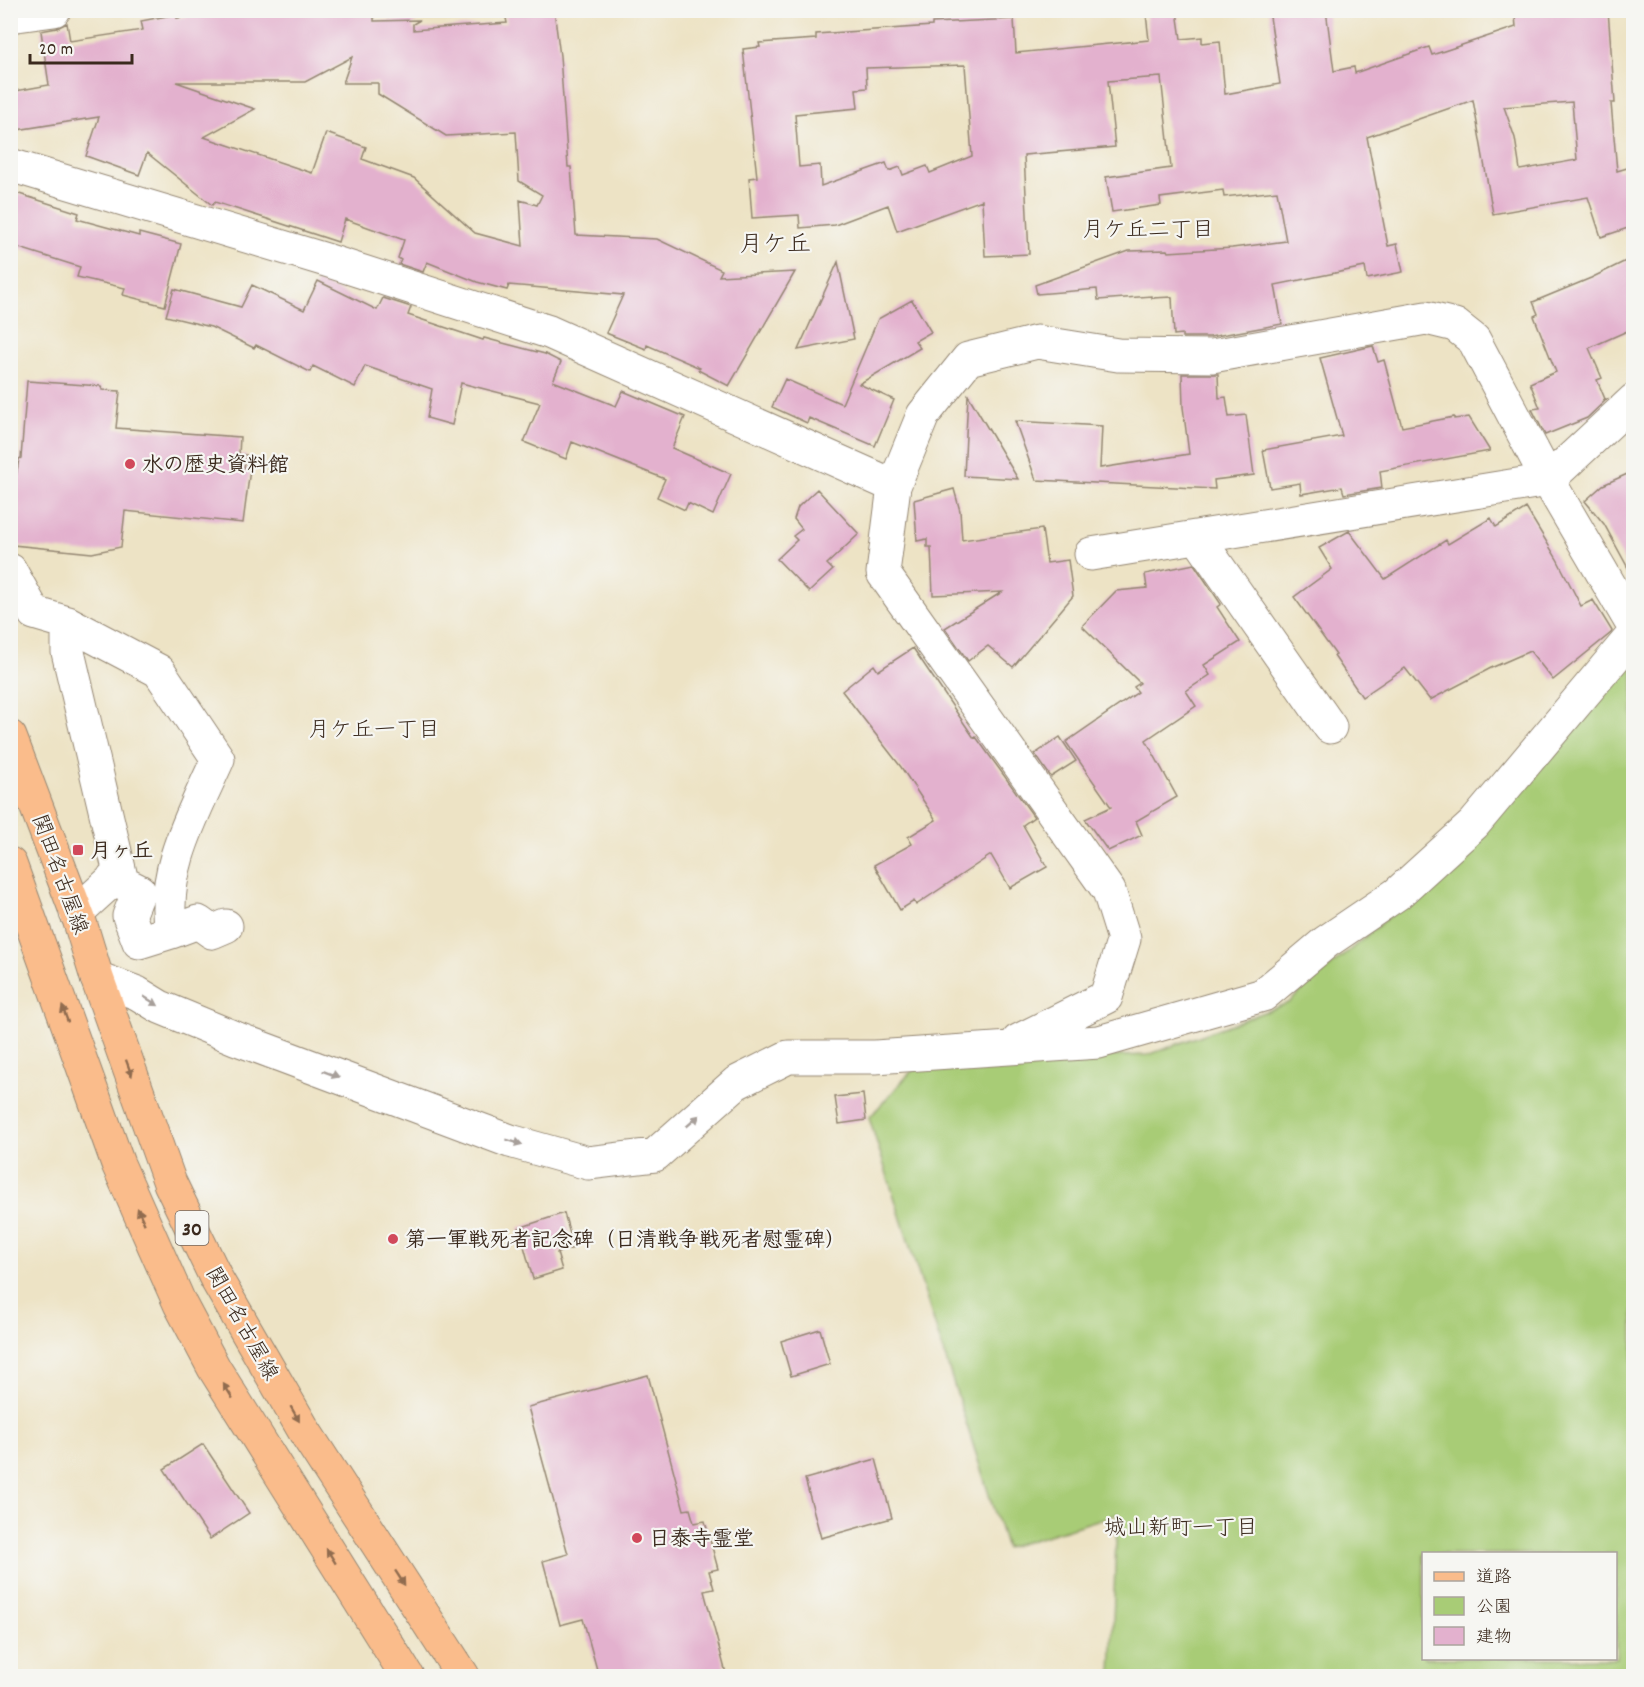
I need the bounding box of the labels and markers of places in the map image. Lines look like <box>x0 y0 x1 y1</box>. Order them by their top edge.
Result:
place label: 水の歴史資料館 <box>142 452 289 482</box>
marker: 水の歴史資料館 <box>123 457 137 471</box>
place label: 月ヶ丘 <box>90 838 153 868</box>
marker: 月ヶ丘 <box>71 843 85 857</box>
place label: 第一軍戦死者記念碑（日清戦争戦死者慰霊碑） <box>405 1227 846 1257</box>
marker: 第一軍戦死者記念碑（日清戦争戦死者慰霊碑） <box>386 1232 400 1246</box>
place label: 日泰寺霊堂 <box>649 1526 754 1556</box>
marker: 日泰寺霊堂 <box>630 1531 644 1545</box>

